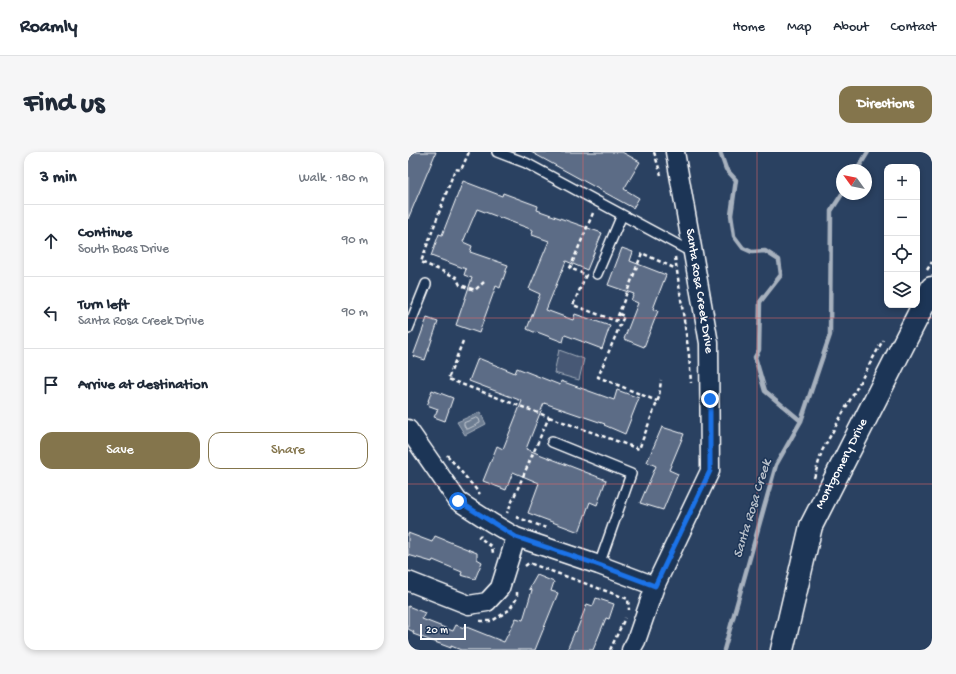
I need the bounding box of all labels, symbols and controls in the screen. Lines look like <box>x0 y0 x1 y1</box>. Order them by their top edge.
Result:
text: Roamly <box>20 16 77 39</box>
text: Home <box>733 19 765 36</box>
text: Map <box>787 19 811 36</box>
text: About <box>833 19 869 36</box>
text: Contact <box>891 19 936 36</box>
button: Directions <box>839 86 932 123</box>
text: Find us <box>24 88 104 121</box>
north arrow <box>836 164 872 200</box>
map controls <box>884 164 920 308</box>
button: + <box>884 164 920 200</box>
text: 3 min <box>40 168 77 188</box>
text: Walk · 180 m <box>299 171 368 186</box>
button: − <box>884 200 920 236</box>
text: Continue <box>78 224 132 242</box>
street label: Santa Rosa Creek Drive <box>682 228 716 355</box>
icon: ahead <box>40 230 62 252</box>
text: 90 m <box>342 233 368 248</box>
button: locate <box>884 236 920 272</box>
text: South Boas Drive <box>78 242 169 257</box>
button: layers <box>884 272 920 308</box>
text: Turn left <box>78 296 129 314</box>
icon: left <box>40 302 62 324</box>
text: 90 m <box>342 305 368 320</box>
text: Santa Rosa Creek Drive <box>78 314 204 329</box>
icon: arrive <box>40 374 62 396</box>
text: Arrive at destination <box>78 376 208 394</box>
route end <box>701 390 719 408</box>
street label: Montgomery Drive <box>813 416 871 512</box>
button: Save <box>40 432 200 469</box>
button: Share <box>208 432 368 469</box>
water label: Santa Rosa Creek <box>730 456 777 560</box>
route start <box>449 492 467 510</box>
scale bar <box>420 622 466 641</box>
text: 20 m <box>426 625 448 637</box>

